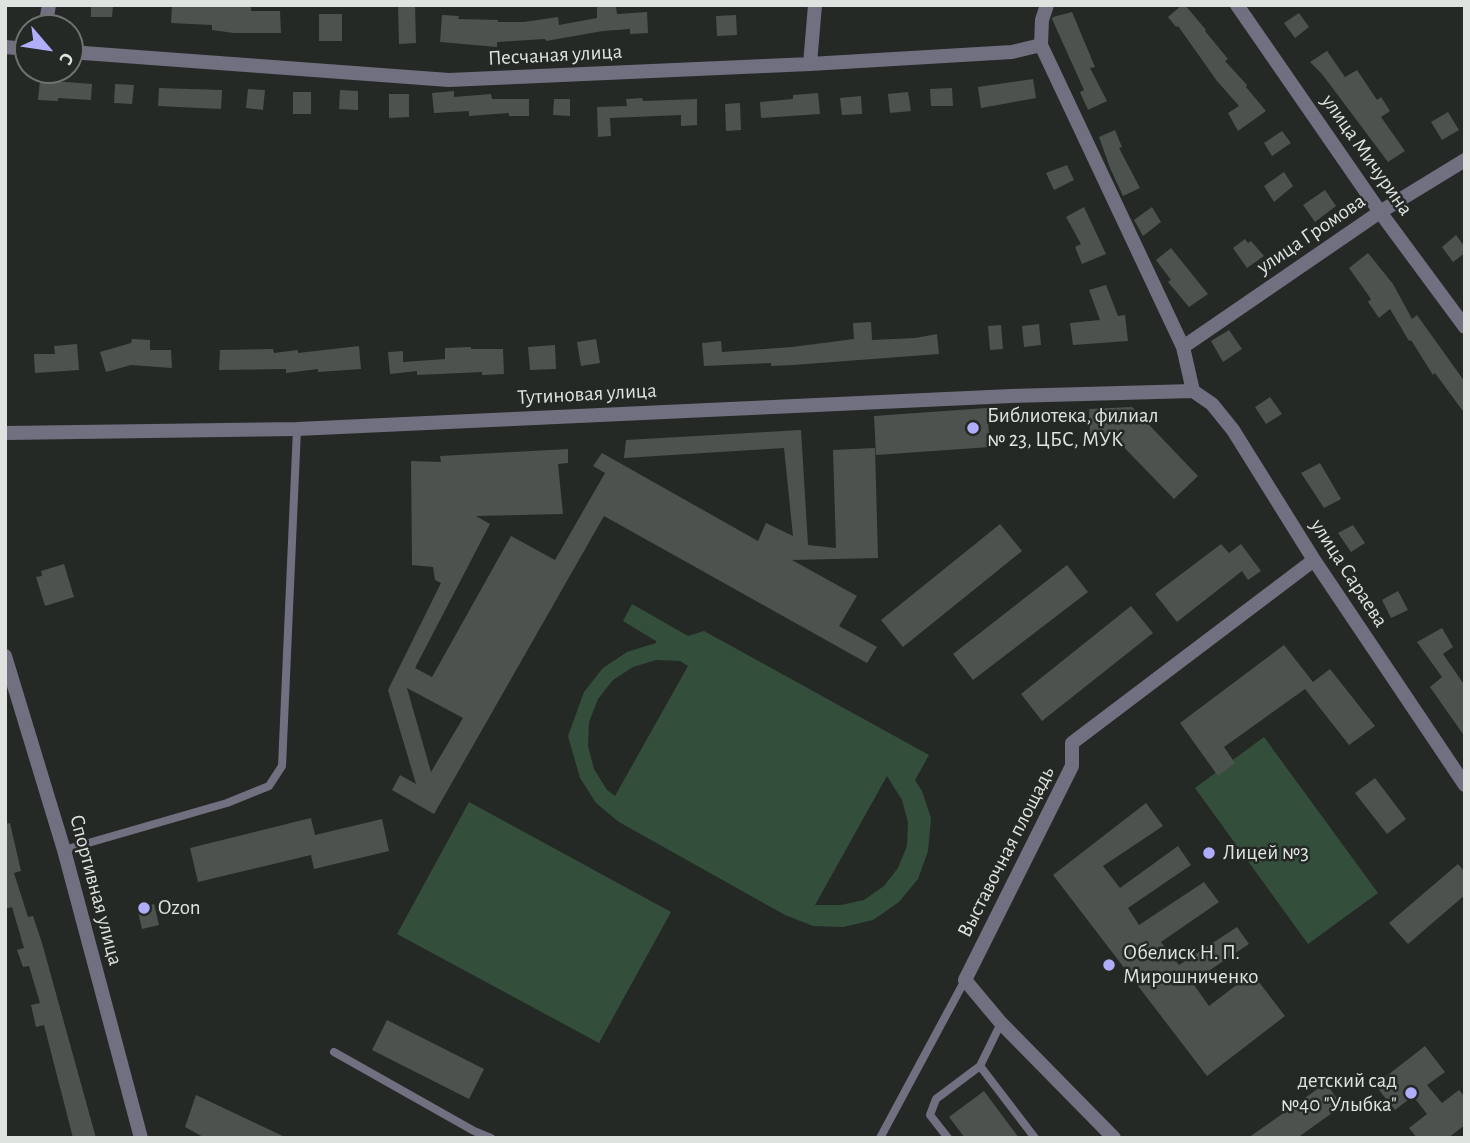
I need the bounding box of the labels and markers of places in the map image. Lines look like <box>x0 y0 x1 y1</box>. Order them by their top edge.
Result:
place label: Библиотека, филиал № 23, ЦБС, МУК <box>987 403 1158 453</box>
marker: Библиотека, филиал № 23, ЦБС, МУК <box>965 420 981 436</box>
place label: Лицей №3 <box>1223 840 1309 866</box>
marker: Лицей №3 <box>1201 845 1217 861</box>
place label: Ozon <box>158 895 201 921</box>
marker: Ozon <box>136 900 152 916</box>
place label: Обелиск Н. П. Мирошниченко <box>1123 940 1258 990</box>
marker: Обелиск Н. П. Мирошниченко <box>1101 957 1117 973</box>
place label: детский сад №40 "Улыбка" <box>1281 1068 1397 1118</box>
marker: детский сад №40 "Улыбка" <box>1403 1085 1419 1101</box>

